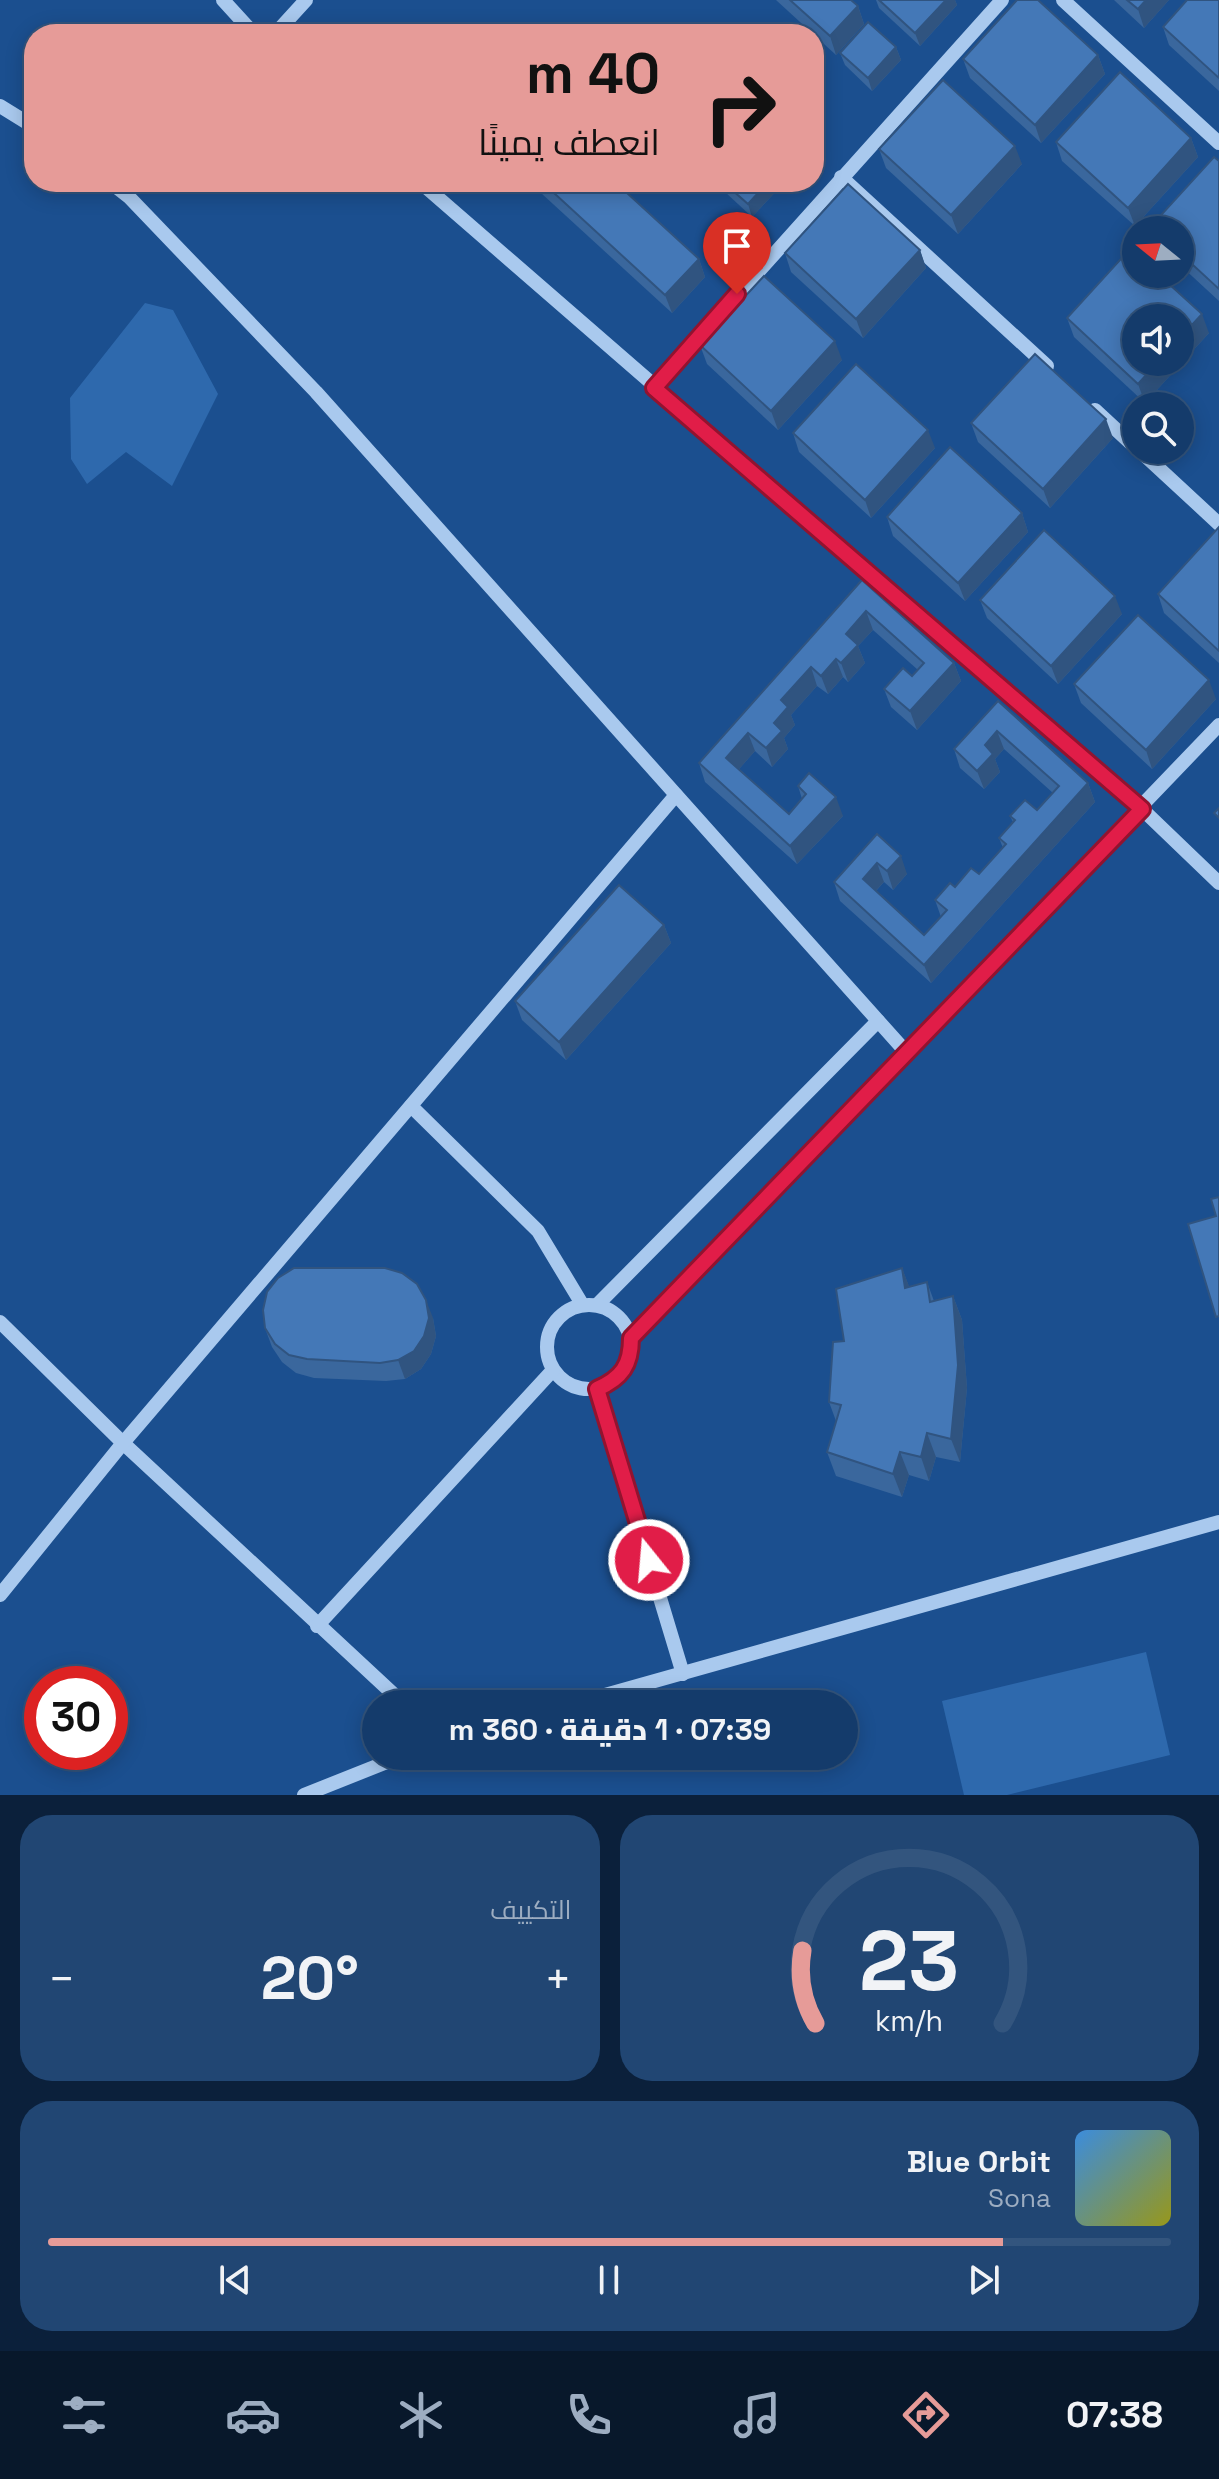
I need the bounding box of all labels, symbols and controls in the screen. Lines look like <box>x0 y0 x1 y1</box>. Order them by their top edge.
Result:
text: 40 m <box>526 38 660 109</box>
icon: right <box>688 56 792 160</box>
text: انعطف يمينًا <box>478 120 660 166</box>
pin <box>703 212 771 294</box>
north arrow <box>1122 216 1194 288</box>
map controls <box>1122 216 1194 464</box>
icon: arrive <box>715 224 759 268</box>
button: sound <box>1122 304 1194 376</box>
button: search <box>1122 392 1194 464</box>
position arrow <box>607 1518 691 1602</box>
speed limit sign: 30 <box>24 1666 128 1770</box>
text: 07:39 · 1 دقيقة · 360 m <box>449 1710 771 1749</box>
text: التكييف <box>490 1893 572 1927</box>
text: 23 <box>859 1908 959 2014</box>
text: 20° <box>261 1940 359 2017</box>
text: − <box>48 1951 75 2007</box>
text: + <box>544 1951 571 2007</box>
text: km/h <box>875 2003 943 2039</box>
text: Blue Orbit <box>907 2142 1051 2181</box>
text: Sona <box>988 2181 1051 2215</box>
icon: previous <box>213 2258 257 2302</box>
icon: pause <box>587 2258 631 2302</box>
icon: next <box>962 2258 1006 2302</box>
icon: filters <box>56 2387 112 2443</box>
icon: car <box>225 2387 281 2443</box>
icon: climate <box>393 2387 449 2443</box>
icon: phone <box>561 2387 617 2443</box>
icon: music <box>729 2387 785 2443</box>
icon: directions <box>898 2387 954 2443</box>
text: 07:38 <box>1066 2392 1163 2438</box>

